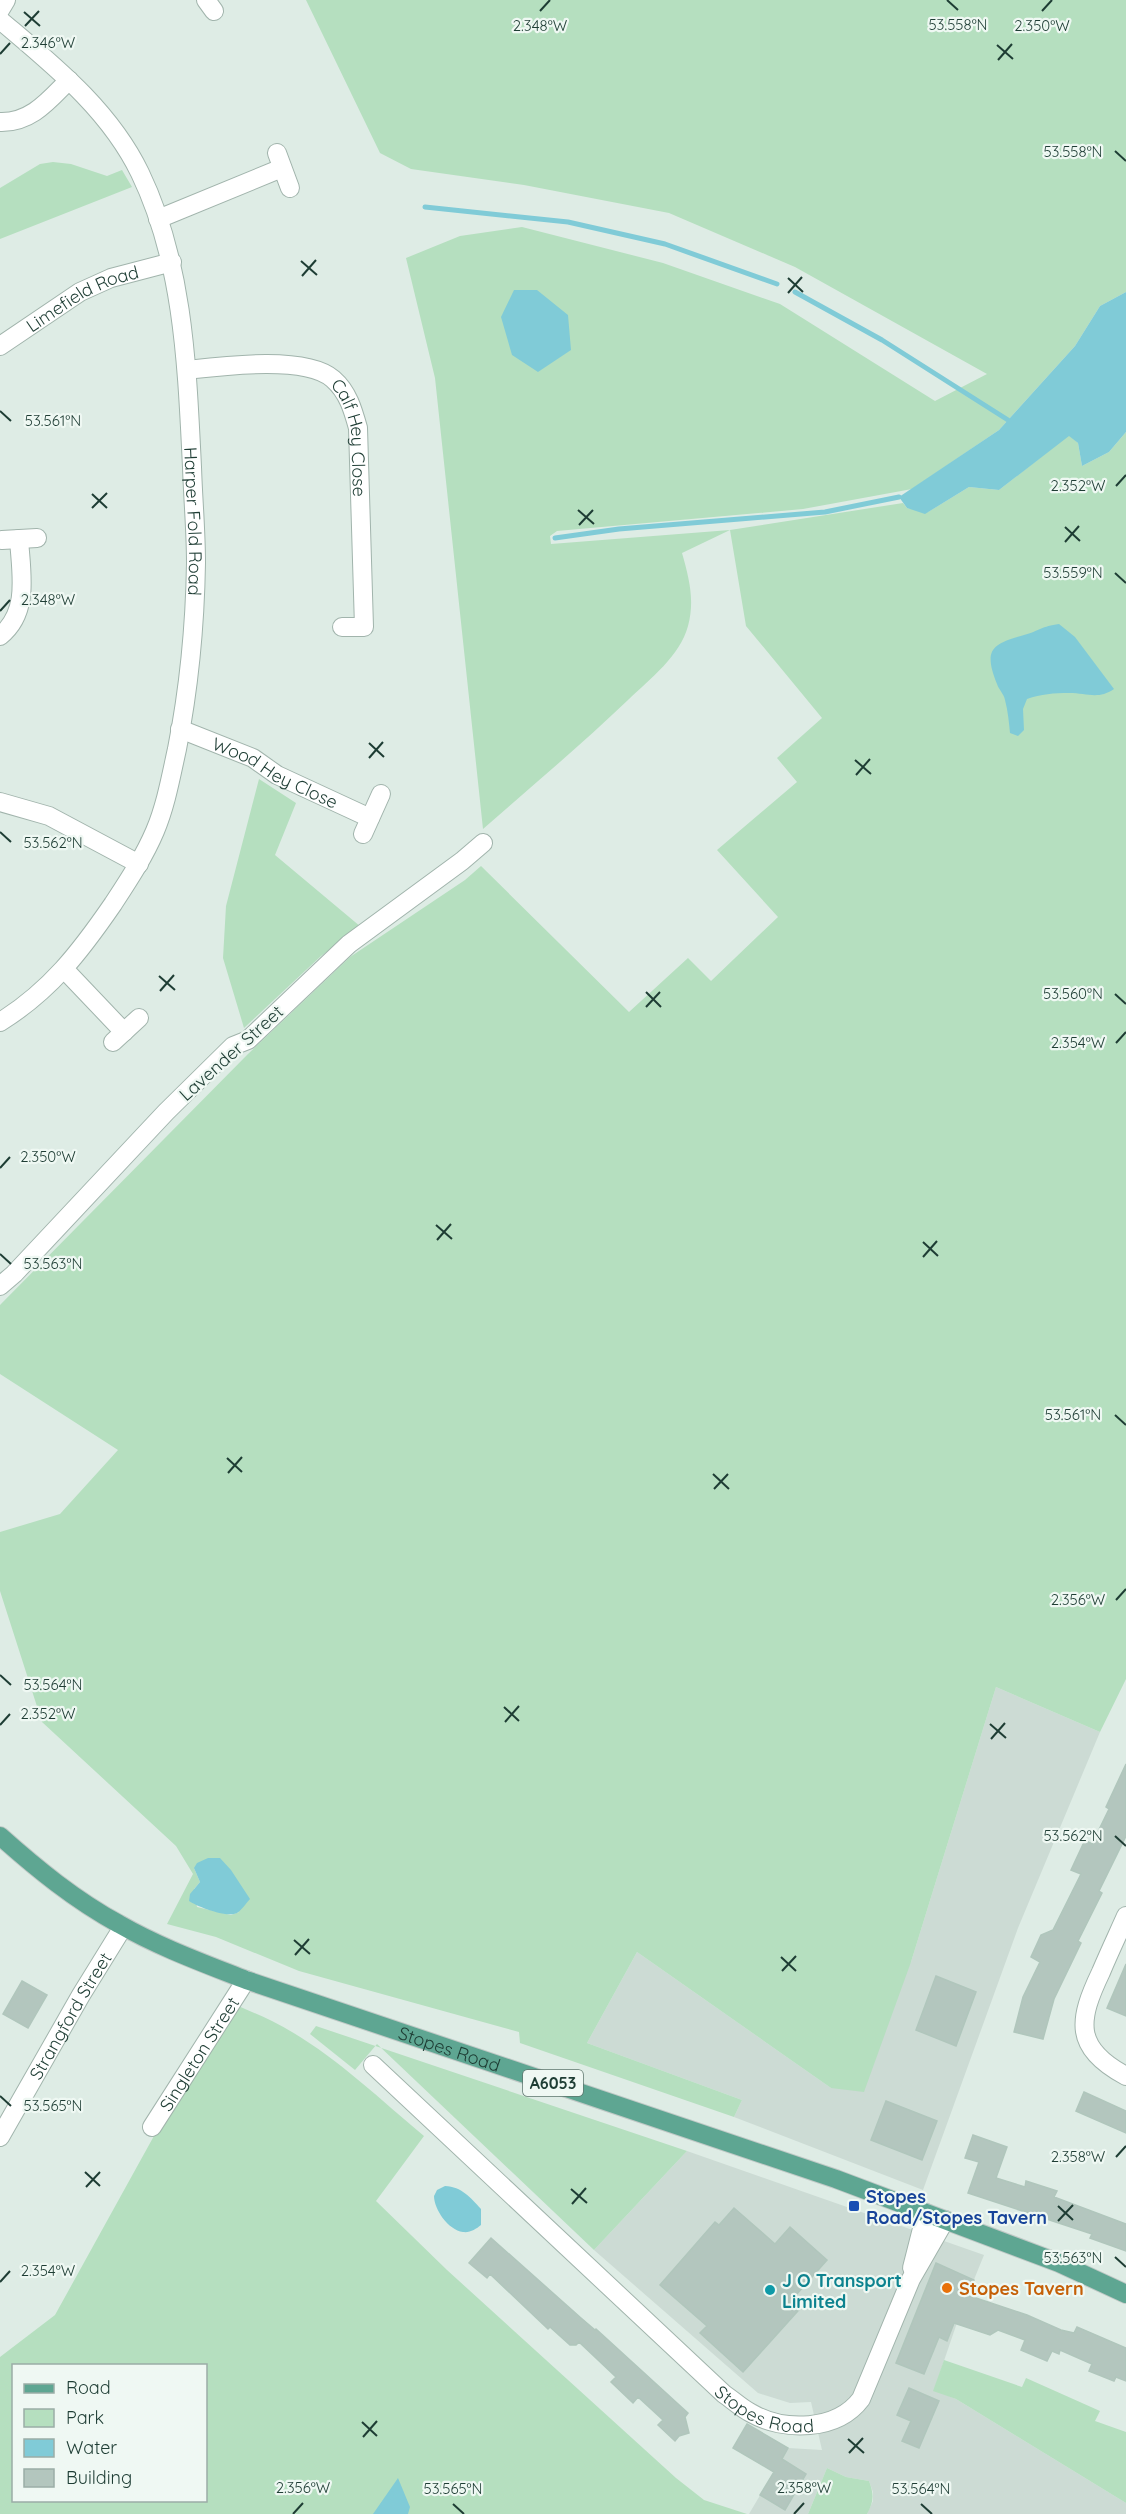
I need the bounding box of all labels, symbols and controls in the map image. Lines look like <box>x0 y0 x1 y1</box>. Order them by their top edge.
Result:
text: 53.558°N <box>928 15 988 34</box>
text: 2.348°W <box>513 16 568 35</box>
text: 2.350°W <box>1014 16 1070 35</box>
text: 2.346°W <box>21 33 76 52</box>
text: 53.558°N <box>1043 142 1103 161</box>
street label: Limefield Road <box>21 260 141 337</box>
street label: Calf Hey Close <box>327 373 372 497</box>
text: 53.561°N <box>25 411 81 430</box>
street label: Harper Fold Road <box>180 446 208 596</box>
text: 2.352°W <box>1051 476 1106 495</box>
text: 53.559°N <box>1043 563 1103 582</box>
text: 2.348°W <box>21 590 76 609</box>
street label: Wood Hey Close <box>209 732 342 813</box>
text: 53.562°N <box>23 833 83 852</box>
text: 53.560°N <box>1043 984 1103 1003</box>
street label: Lavender Street <box>174 1000 288 1106</box>
text: 2.354°W <box>1051 1033 1106 1052</box>
text: 2.350°W <box>20 1147 76 1166</box>
text: 53.563°N <box>24 1254 82 1273</box>
text: 53.561°N <box>1045 1405 1101 1424</box>
text: 2.356°W <box>1051 1590 1106 1609</box>
text: 53.564°N <box>23 1675 83 1694</box>
text: 2.352°W <box>21 1704 76 1723</box>
text: 53.562°N <box>1043 1826 1103 1845</box>
street label: Strangford Street <box>24 1948 116 2084</box>
street label: Singleton Street <box>154 1992 244 2115</box>
street label: Stopes Road <box>396 2021 503 2077</box>
road number: A6053 <box>523 2070 583 2096</box>
text: 53.565°N <box>23 2096 83 2115</box>
text: 2.358°W <box>1051 2147 1106 2166</box>
place label: Stopes Road/Stopes Tavern <box>866 2185 1047 2229</box>
marker: Stopes Road/Stopes Tavern <box>847 2199 861 2213</box>
text: 53.563°N <box>1044 2248 1102 2267</box>
text: 2.354°W <box>21 2261 76 2280</box>
place label: J O Transport Limited <box>782 2269 902 2313</box>
place label: Stopes Tavern <box>959 2277 1084 2300</box>
marker: Stopes Tavern <box>940 2281 954 2295</box>
marker: J O Transport Limited <box>763 2283 777 2297</box>
legend <box>12 2364 207 2502</box>
text: Road <box>66 2376 111 2399</box>
street label: Stopes Road <box>710 2380 815 2437</box>
text: Park <box>66 2406 104 2429</box>
text: Water <box>66 2436 117 2459</box>
text: Building <box>66 2466 132 2489</box>
text: 2.356°W <box>276 2478 331 2497</box>
text: 2.358°W <box>777 2478 832 2497</box>
text: 53.565°N <box>423 2479 483 2498</box>
text: 53.564°N <box>891 2479 951 2498</box>

